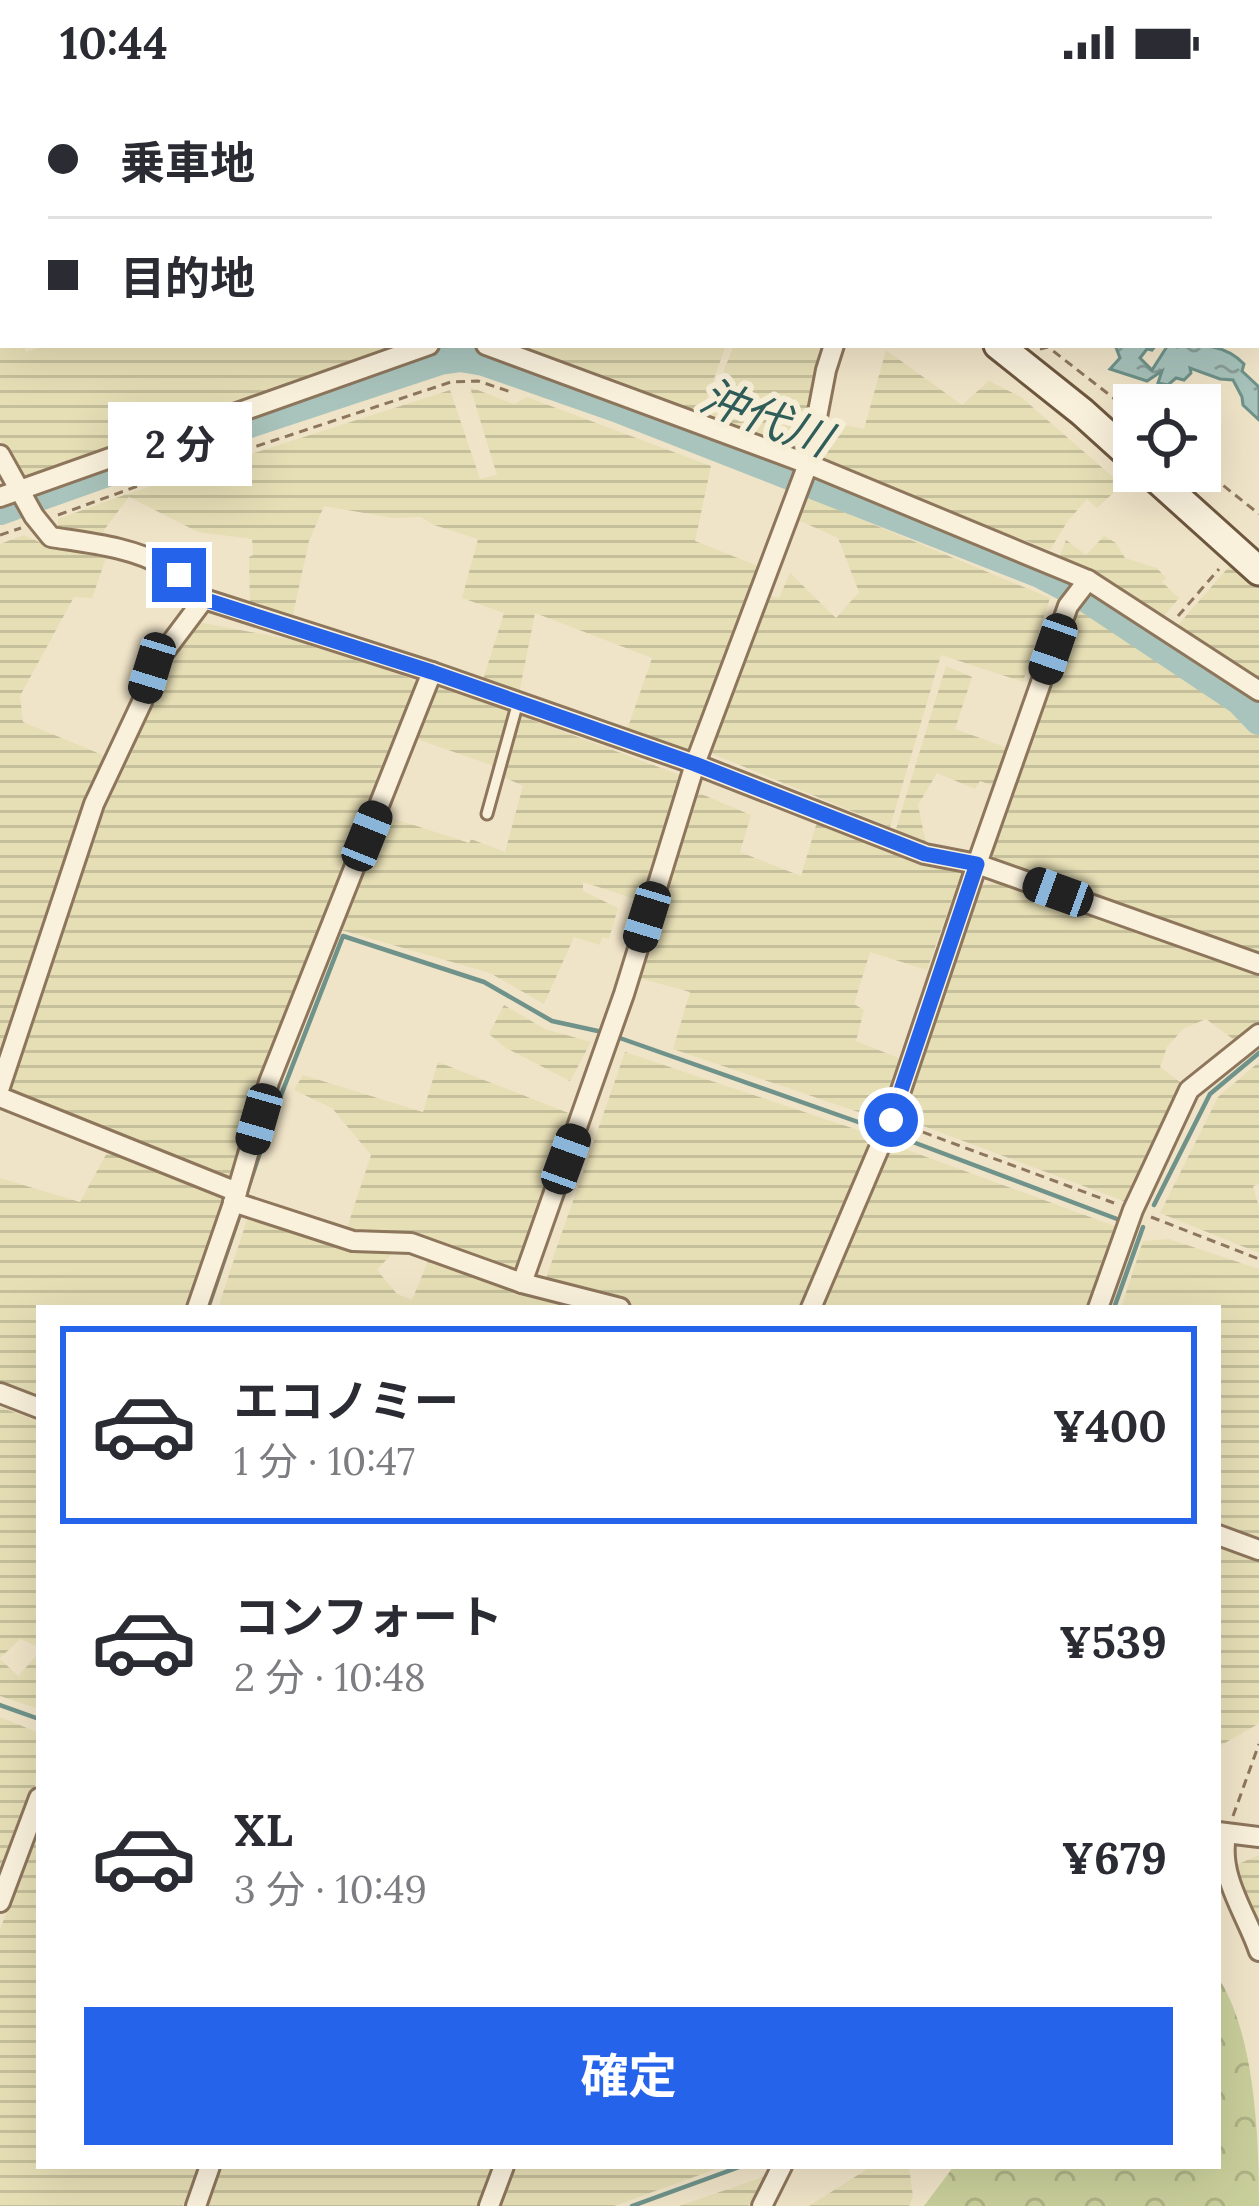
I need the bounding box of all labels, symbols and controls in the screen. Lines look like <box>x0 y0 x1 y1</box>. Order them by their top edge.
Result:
text: 10:44 <box>60 14 168 71</box>
text: 乗車地 <box>120 134 255 191</box>
text: 目的地 <box>120 249 255 306</box>
water label: 沖代川 <box>693 366 843 469</box>
map controls <box>1113 384 1221 492</box>
button: locate <box>1113 384 1221 492</box>
callout: 2 分 <box>107 401 251 485</box>
text: 2 分 <box>145 419 215 469</box>
route end <box>152 548 206 602</box>
car <box>1024 609 1082 689</box>
car <box>124 628 180 708</box>
car <box>337 796 397 876</box>
car <box>1018 863 1098 921</box>
car <box>619 877 675 957</box>
car <box>232 1079 286 1159</box>
route start <box>864 1093 918 1147</box>
car <box>537 1119 595 1199</box>
icon: car <box>90 1371 198 1479</box>
text: エコノミー <box>234 1372 459 1429</box>
text: ¥400 <box>1053 1397 1167 1454</box>
text: 1 分 · 10:47 <box>234 1436 415 1486</box>
icon: car <box>90 1587 198 1695</box>
text: コンフォート <box>234 1588 503 1645</box>
text: ¥539 <box>1059 1613 1167 1670</box>
text: 2 分 · 10:48 <box>234 1652 426 1702</box>
text: XL <box>234 1801 293 1858</box>
icon: car <box>90 1803 198 1911</box>
text: ¥679 <box>1062 1829 1167 1886</box>
text: 3 分 · 10:49 <box>234 1864 427 1914</box>
button: 確定 <box>84 2007 1173 2145</box>

